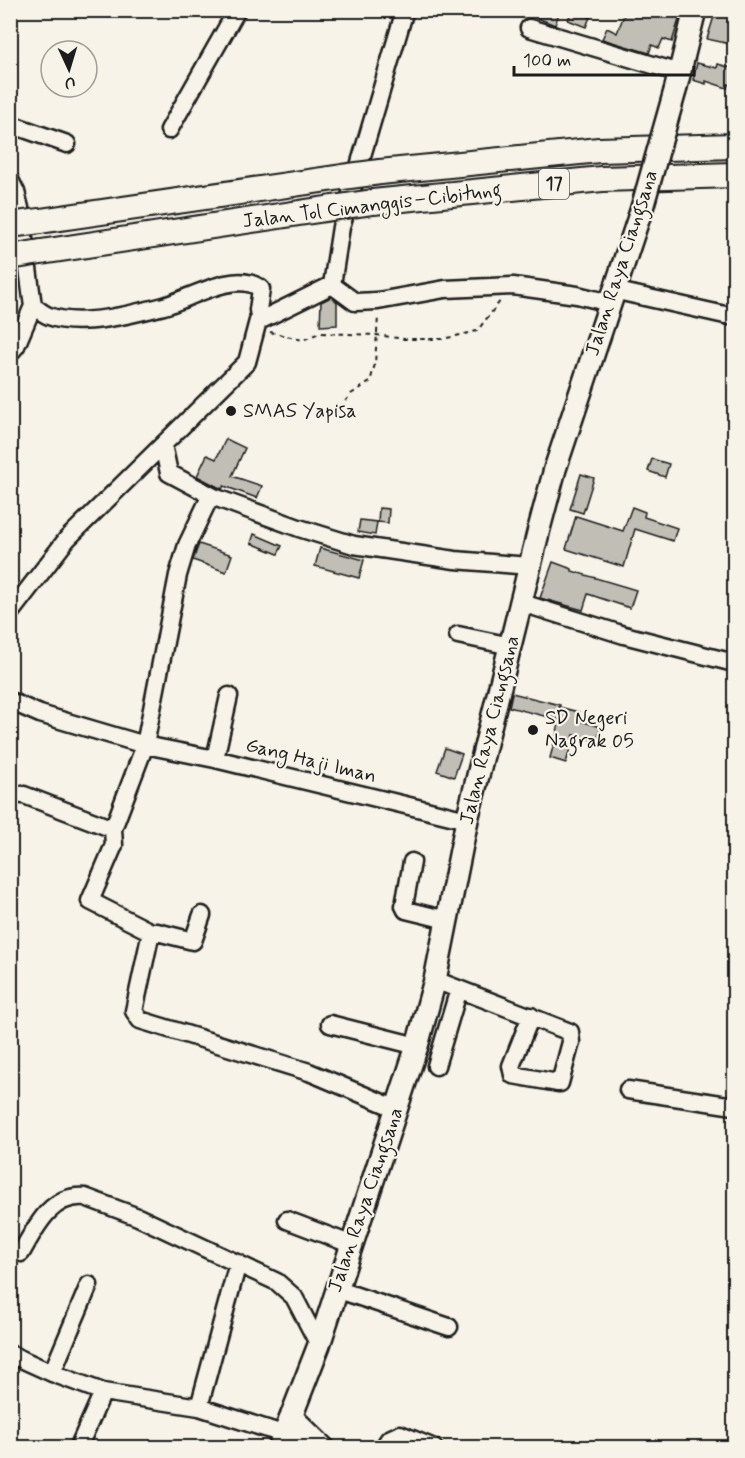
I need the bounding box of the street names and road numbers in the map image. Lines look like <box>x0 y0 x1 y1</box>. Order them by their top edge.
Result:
street label: Jalan Raya Ciangsana <box>579 167 667 360</box>
road number: 17 <box>539 169 569 199</box>
street label: Jalan Tol Cimanggis–Cibitung <box>241 177 503 237</box>
street label: Jalan Raya Ciangsana <box>453 633 528 828</box>
street label: Gang Haji Iman <box>243 732 379 791</box>
street label: Jalan Raya Ciangsana <box>322 1104 412 1297</box>

